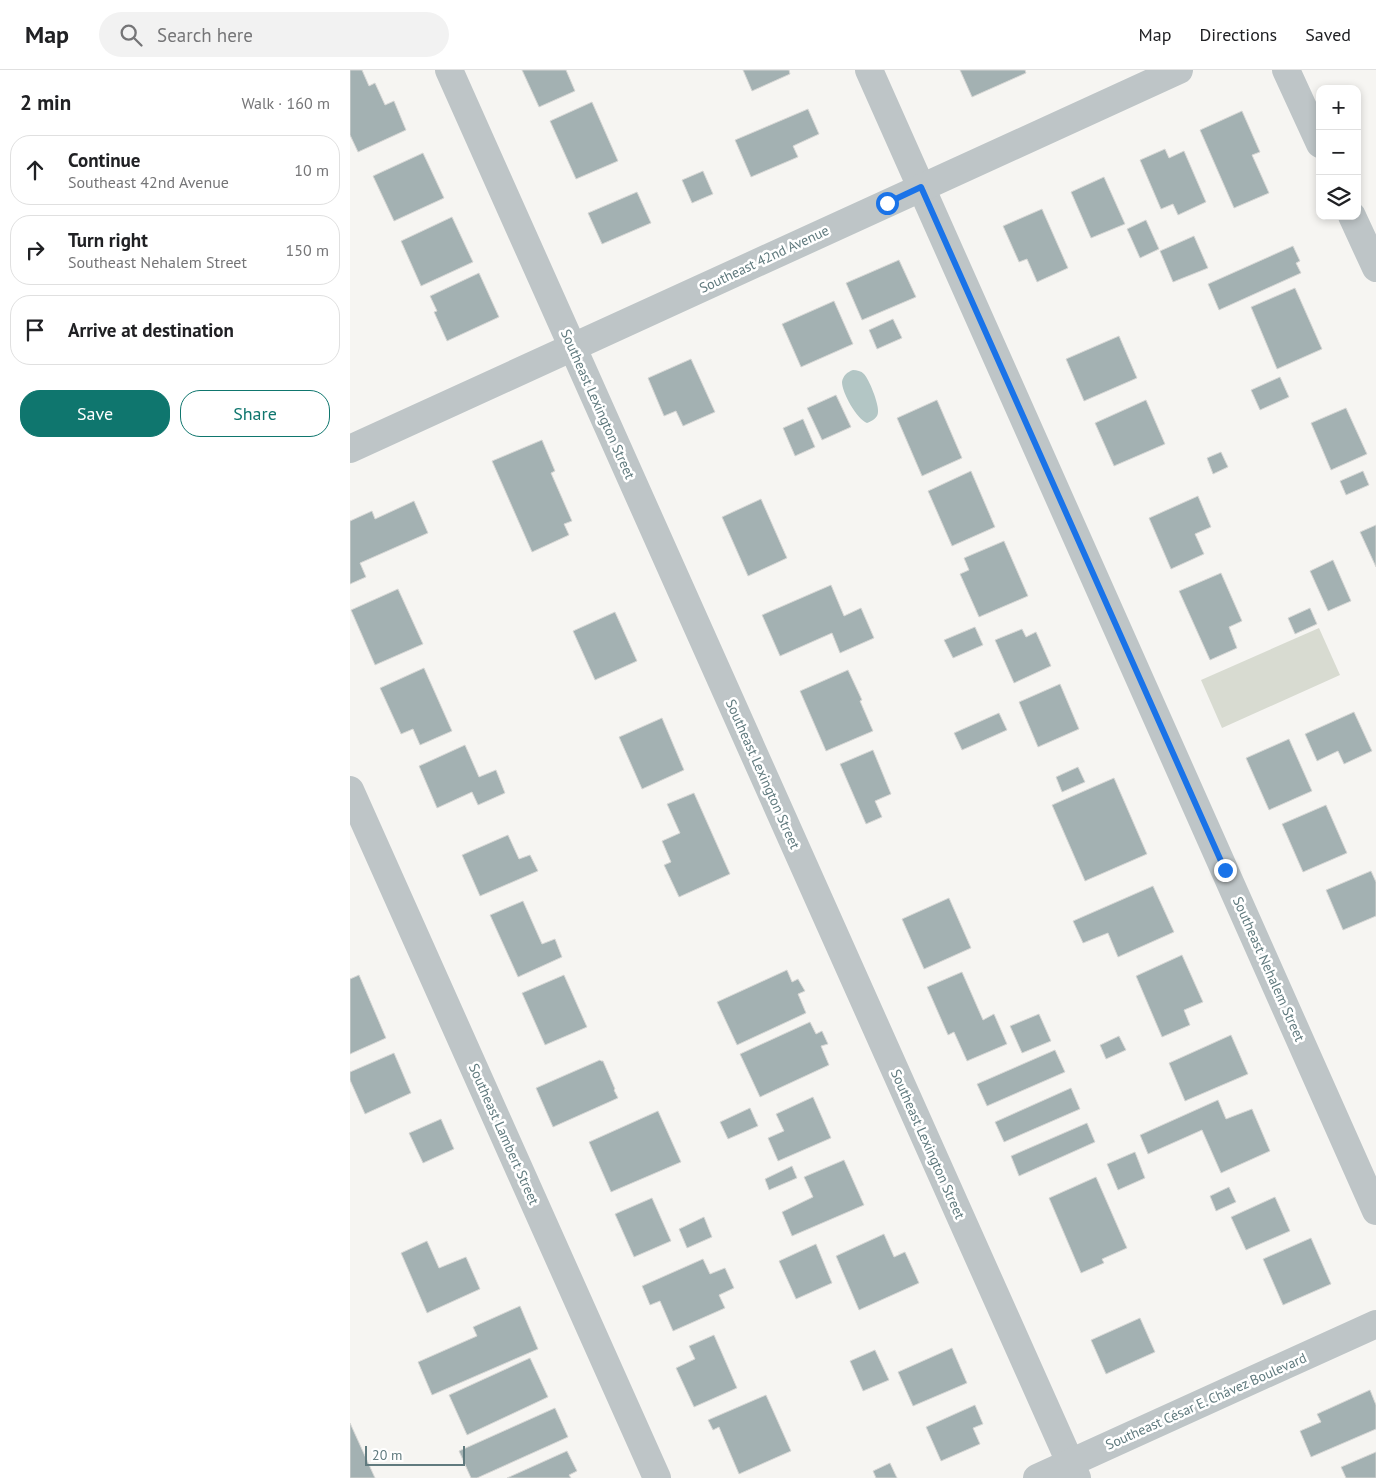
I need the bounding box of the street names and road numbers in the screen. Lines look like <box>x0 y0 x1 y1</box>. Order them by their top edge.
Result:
street label: Southeast 42nd Avenue <box>696 221 832 297</box>
street label: Southeast Lexington Street <box>557 326 639 482</box>
street label: Southeast Lexington Street <box>722 696 804 852</box>
street label: Southeast Nehalem Street <box>1229 894 1309 1044</box>
street label: Southeast Lambert Street <box>465 1061 543 1208</box>
street label: Southeast Lexington Street <box>887 1066 969 1222</box>
street label: Southeast César E. Chávez Boulevard <box>1103 1348 1309 1454</box>

